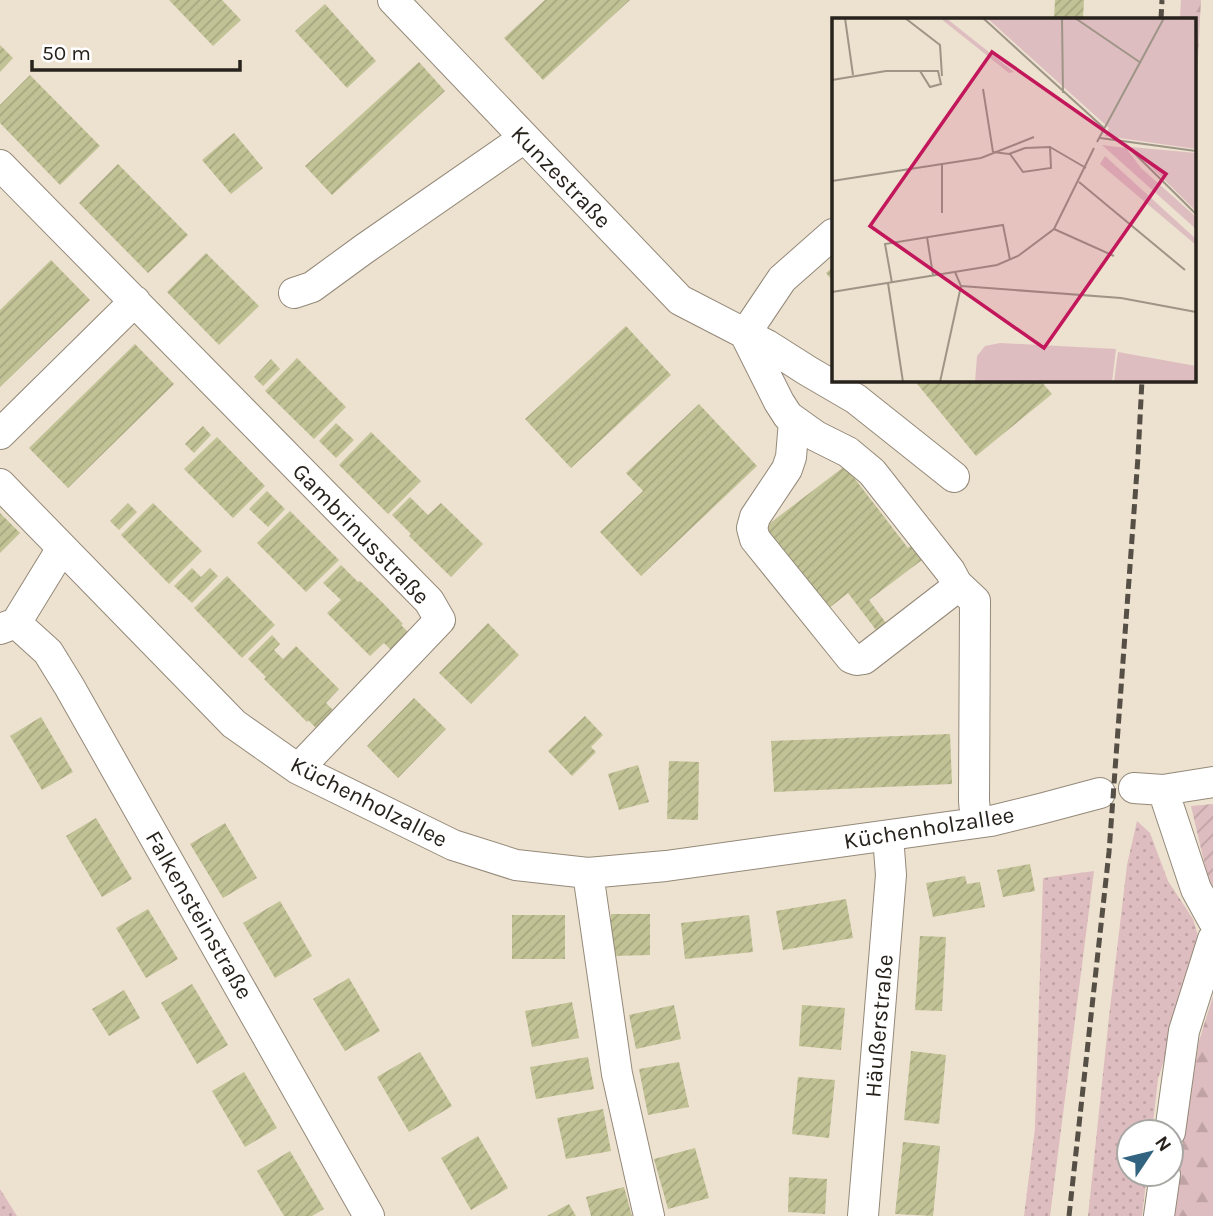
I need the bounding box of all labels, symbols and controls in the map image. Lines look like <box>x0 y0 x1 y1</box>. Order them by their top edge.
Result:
inset map <box>832 18 1196 382</box>
scale bar <box>32 28 240 72</box>
text: 50 m <box>42 41 91 65</box>
street label: Kunzestraße <box>505 120 617 234</box>
street label: Gambrinusstraße <box>287 458 435 610</box>
street label: Küchenholzallee <box>286 751 452 853</box>
street label: Küchenholzallee <box>842 801 1016 855</box>
street label: Falkensteinstraße <box>140 826 258 1004</box>
street label: Häußerstraße <box>859 953 899 1099</box>
north arrow <box>1115 1118 1185 1188</box>
text: N <box>1150 1132 1176 1156</box>

